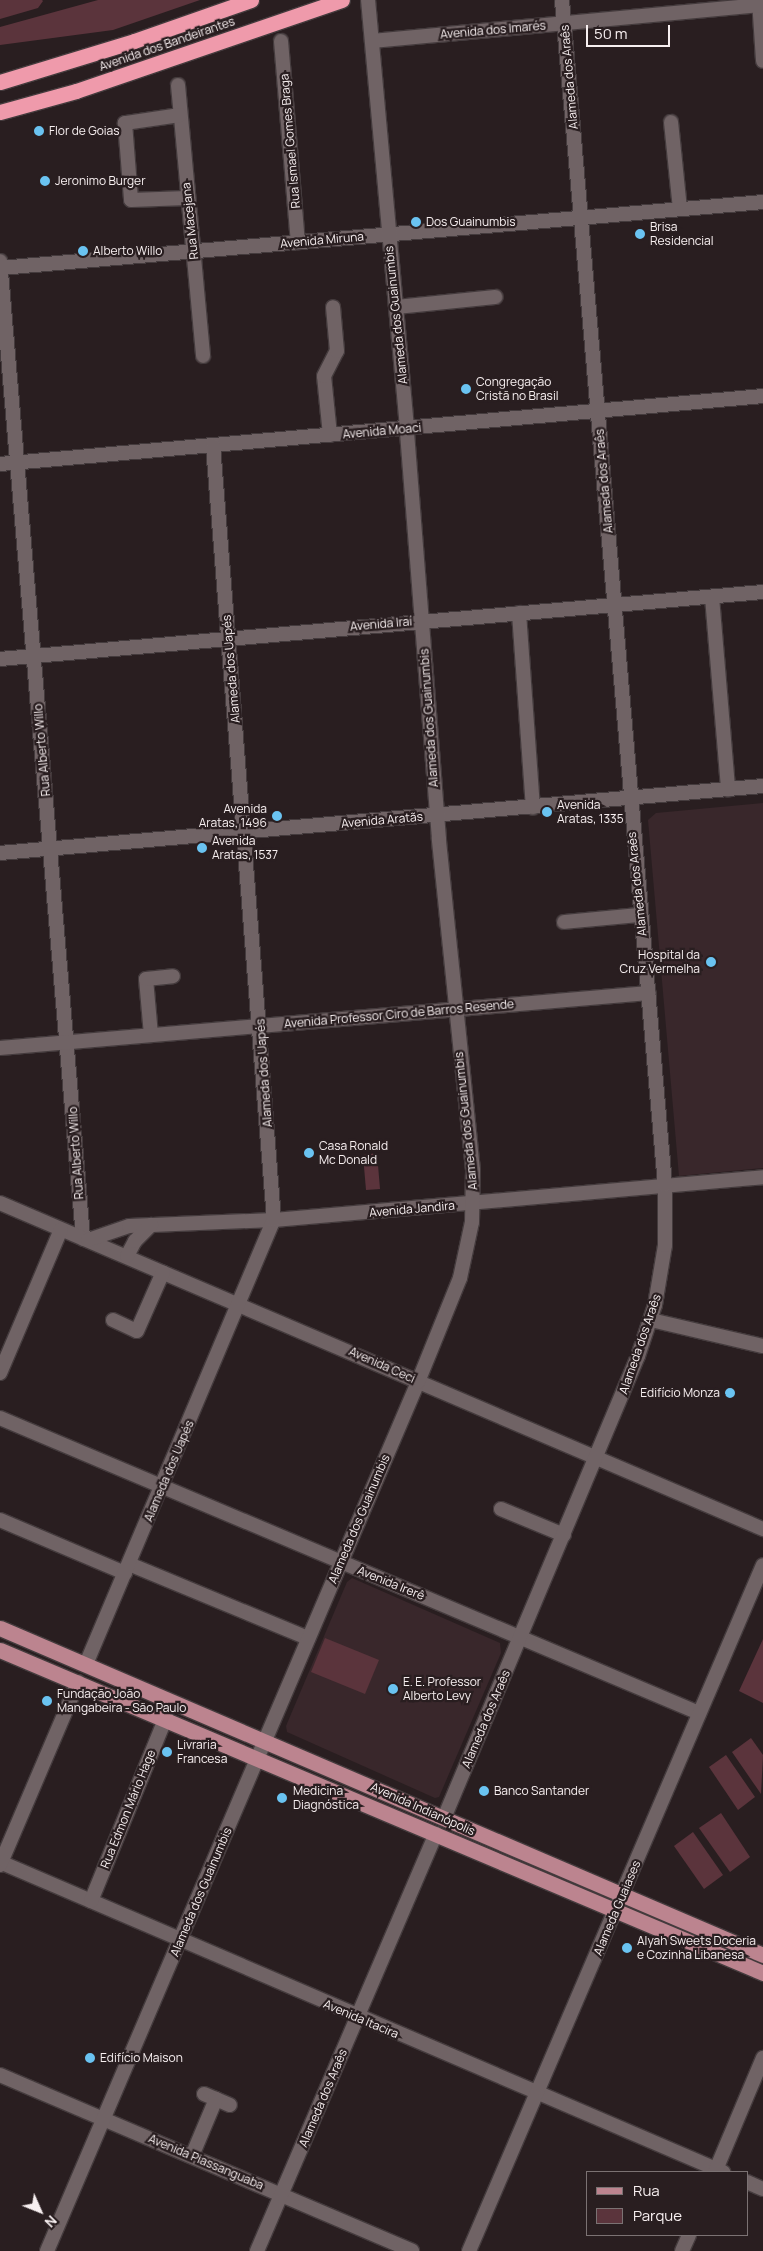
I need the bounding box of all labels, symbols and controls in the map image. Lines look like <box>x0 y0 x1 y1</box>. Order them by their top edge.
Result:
street label: Avenida dos Bandeirantes <box>97 14 237 74</box>
scale bar <box>588 15 672 47</box>
street label: Avenida dos Imarés <box>440 18 546 42</box>
text: 50 m <box>594 23 628 44</box>
street label: Alameda dos Araês <box>557 24 581 130</box>
street label: Rua Ismael Gomes Braga <box>277 73 303 209</box>
place label: Flor de Goias <box>49 124 120 138</box>
marker: Flor de Goias <box>33 125 45 137</box>
place label: Jeronimo Burger <box>55 174 145 188</box>
marker: Jeronimo Burger <box>39 175 51 187</box>
street label: Rua Macejana <box>179 182 201 260</box>
place label: Dos Guainumbis <box>426 215 515 229</box>
marker: Dos Guainumbis <box>410 216 422 228</box>
place label: Brisa Residencial <box>650 220 713 248</box>
marker: Brisa Residencial <box>634 228 646 240</box>
street label: Avenida Miruna <box>280 229 364 251</box>
place label: Alberto Willo <box>93 244 162 258</box>
marker: Alberto Willo <box>77 245 89 257</box>
street label: Alameda dos Guainumbis <box>382 245 410 385</box>
place label: Congregação Cristã no Brasil <box>476 375 558 403</box>
marker: Congregação Cristã no Brasil <box>460 383 472 395</box>
street label: Avenida Moaci <box>342 420 422 442</box>
street label: Alameda dos Araês <box>592 428 616 534</box>
street label: Alameda dos Uapés <box>219 614 243 724</box>
street label: Avenida Iraí <box>349 614 413 634</box>
street label: Alameda dos Guainumbis <box>417 648 441 788</box>
street label: Rua Alberto Willo <box>31 703 53 797</box>
place label: Avenida Aratas, 1335 <box>557 798 624 826</box>
place label: Avenida Aratas, 1496 <box>199 802 267 830</box>
marker: Avenida Aratas, 1335 <box>541 806 553 818</box>
street label: Avenida Aratãs <box>341 809 423 831</box>
marker: Avenida Aratas, 1496 <box>271 810 283 822</box>
street label: Alameda dos Araês <box>624 831 650 937</box>
place label: Avenida Aratas, 1537 <box>212 834 278 862</box>
marker: Avenida Aratas, 1537 <box>196 842 208 854</box>
place label: Hospital da Cruz Vermelha <box>620 948 700 976</box>
marker: Hospital da Cruz Vermelha <box>704 955 718 969</box>
street label: Avenida Professor Ciro de Barros Resende <box>283 997 515 1031</box>
street label: Alameda dos Uapés <box>253 1018 275 1128</box>
street label: Alameda dos Guainumbis <box>452 1051 480 1191</box>
street label: Rua Alberto Willo <box>66 1106 86 1200</box>
place label: Casa Ronald Mc Donald <box>319 1139 388 1167</box>
marker: Casa Ronald Mc Donald <box>303 1147 315 1159</box>
street label: Avenida Jandira <box>369 1198 455 1220</box>
street label: Alameda dos Araês <box>616 1292 664 1396</box>
street label: Avenida Ceci <box>347 1344 417 1386</box>
place label: Edifício Monza <box>640 1386 720 1400</box>
marker: Edifício Monza <box>724 1387 736 1399</box>
street label: Alameda dos Uapés <box>141 1418 197 1524</box>
street label: Alameda dos Guainumbis <box>325 1452 393 1586</box>
street label: Avenida Irerê <box>355 1563 427 1603</box>
street label: Alameda dos Araês <box>459 1668 513 1770</box>
place label: E. E. Professor Alberto Levy <box>403 1675 481 1703</box>
marker: E. E. Professor Alberto Levy <box>387 1683 399 1695</box>
place label: Fundação João Mangabeira - São Paulo <box>57 1687 186 1715</box>
marker: Fundação João Mangabeira - São Paulo <box>41 1695 53 1707</box>
place label: Livraria Francesa <box>177 1738 227 1766</box>
marker: Livraria Francesa <box>161 1746 173 1758</box>
street label: Rua Edmon Mário Hage <box>98 1747 158 1871</box>
street label: Avenida Indianópolis <box>369 1780 477 1838</box>
place label: Medicina Diagnóstica <box>293 1784 359 1812</box>
place label: Banco Santander <box>494 1784 589 1798</box>
marker: Banco Santander <box>478 1785 490 1797</box>
marker: Medicina Diagnóstica <box>275 1791 289 1805</box>
street label: Alameda dos Guainumbis <box>167 1825 235 1959</box>
street label: Alameda Guaiases <box>590 1858 644 1958</box>
place label: Alyah Sweets Doceria e Cozinha Libanesa <box>637 1934 756 1962</box>
marker: Alyah Sweets Doceria e Cozinha Libanesa <box>621 1942 633 1954</box>
street label: Avenida Itacira <box>321 1997 401 2041</box>
street label: Alameda dos Araês <box>296 2047 350 2149</box>
place label: Edifício Maison <box>100 2051 183 2065</box>
marker: Edifício Maison <box>84 2052 96 2064</box>
street label: Avenida Piassanguaba <box>146 2131 266 2193</box>
legend <box>586 2171 748 2236</box>
text: Rua <box>633 2180 660 2201</box>
north arrow <box>15 2186 65 2236</box>
text: Parque <box>633 2205 682 2226</box>
text: N <box>41 2212 61 2232</box>

